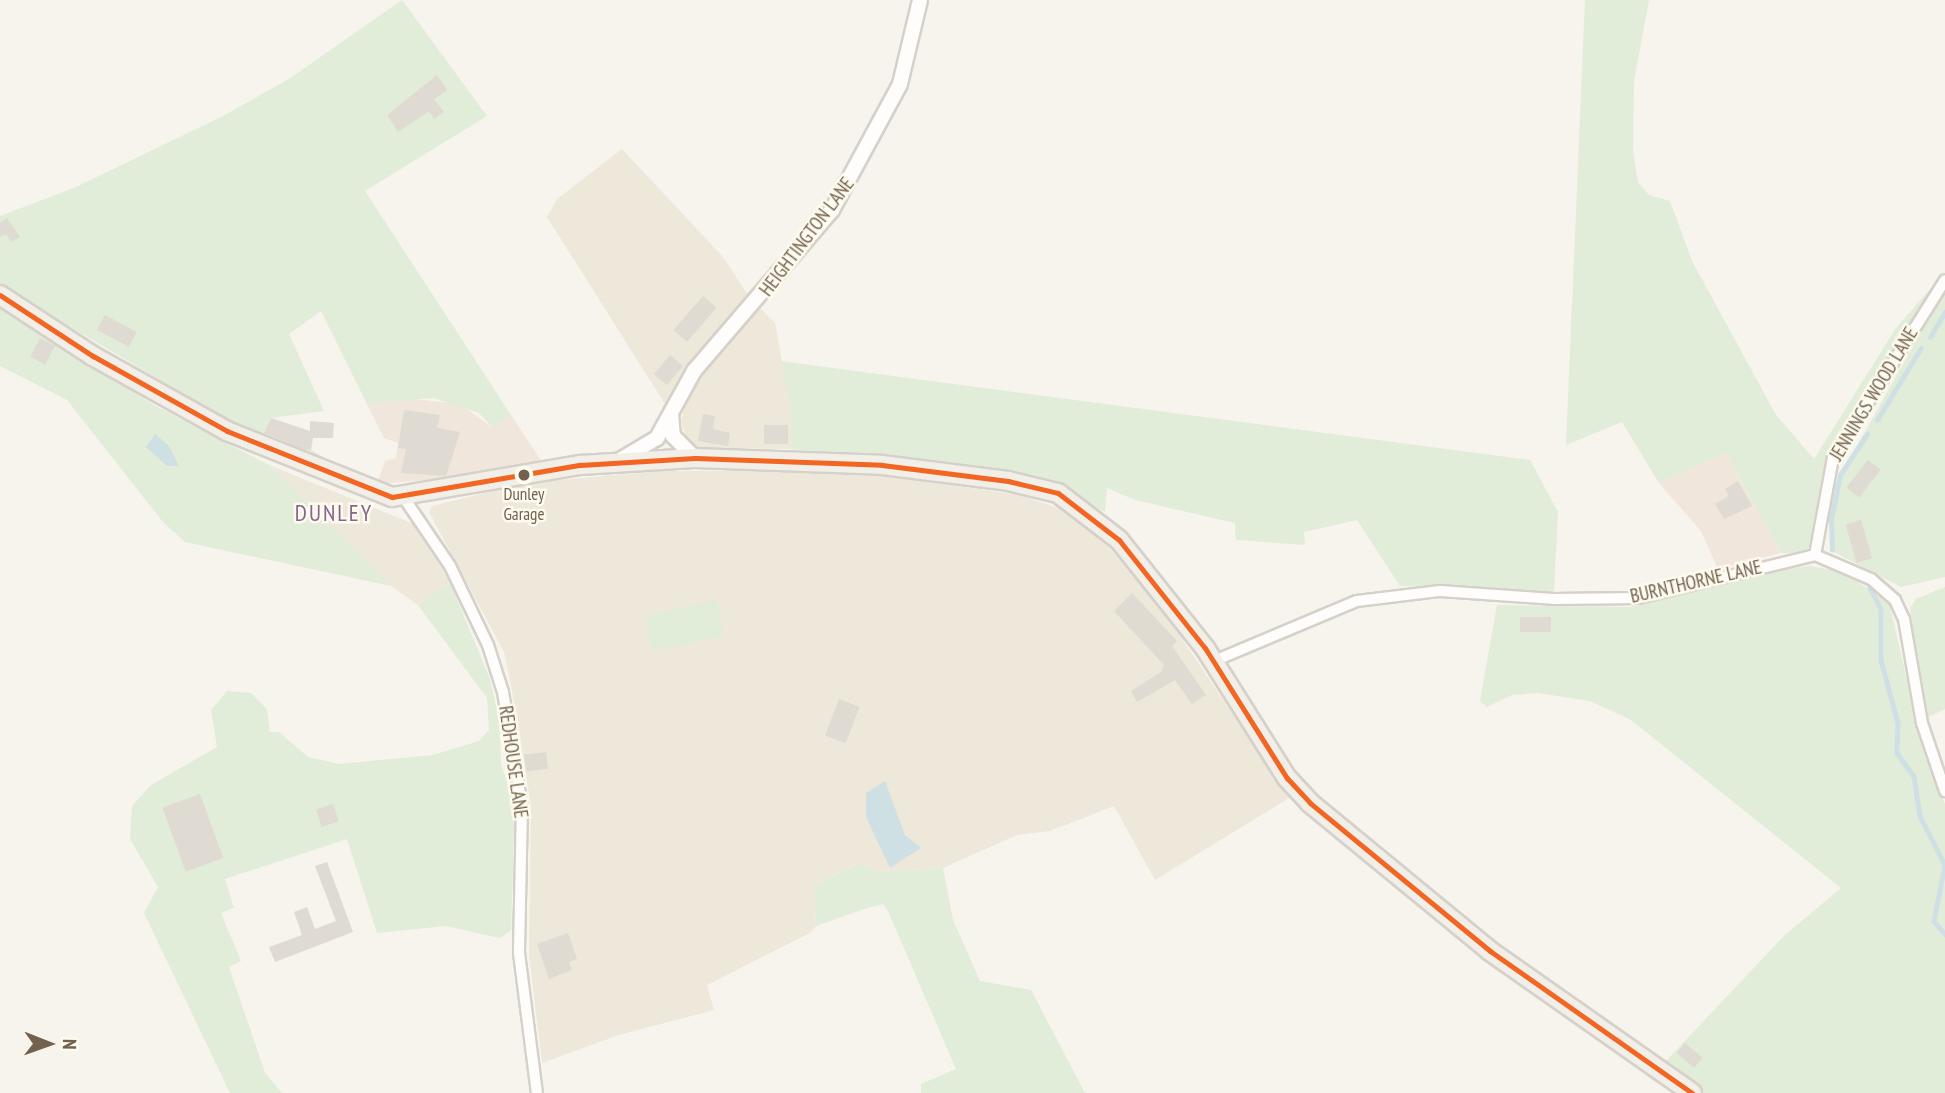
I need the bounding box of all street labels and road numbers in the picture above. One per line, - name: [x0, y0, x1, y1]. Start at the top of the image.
- street label: HEIGHTINGTON LANE: [755, 173, 859, 301]
- street label: JENNINGS WOOD LANE: [1825, 323, 1923, 465]
- street label: BURNTHORNE LANE: [1628, 556, 1764, 608]
- street label: REDHOUSE LANE: [494, 704, 532, 820]

